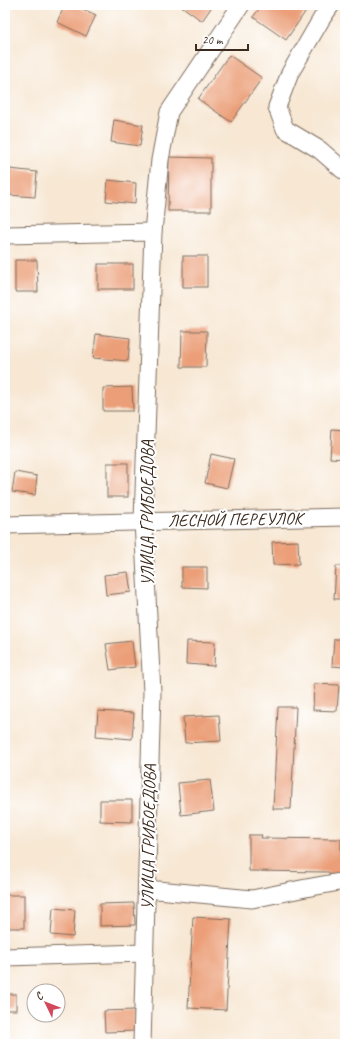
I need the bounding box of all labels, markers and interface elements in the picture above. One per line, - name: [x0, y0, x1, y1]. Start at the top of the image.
- scale bar: [196, 26, 248, 52]
- text: 20 m: [202, 32, 224, 48]
- street label: УЛИЦА ГРИБОЕДОВА: [137, 440, 158, 586]
- street label: ЛЕСНОЙ ПЕРЕУЛОК: [168, 508, 306, 531]
- street label: УЛИЦА ГРИБОЕДОВА: [137, 764, 160, 910]
- north arrow: [26, 983, 66, 1023]
- text: С: [32, 988, 47, 1003]

